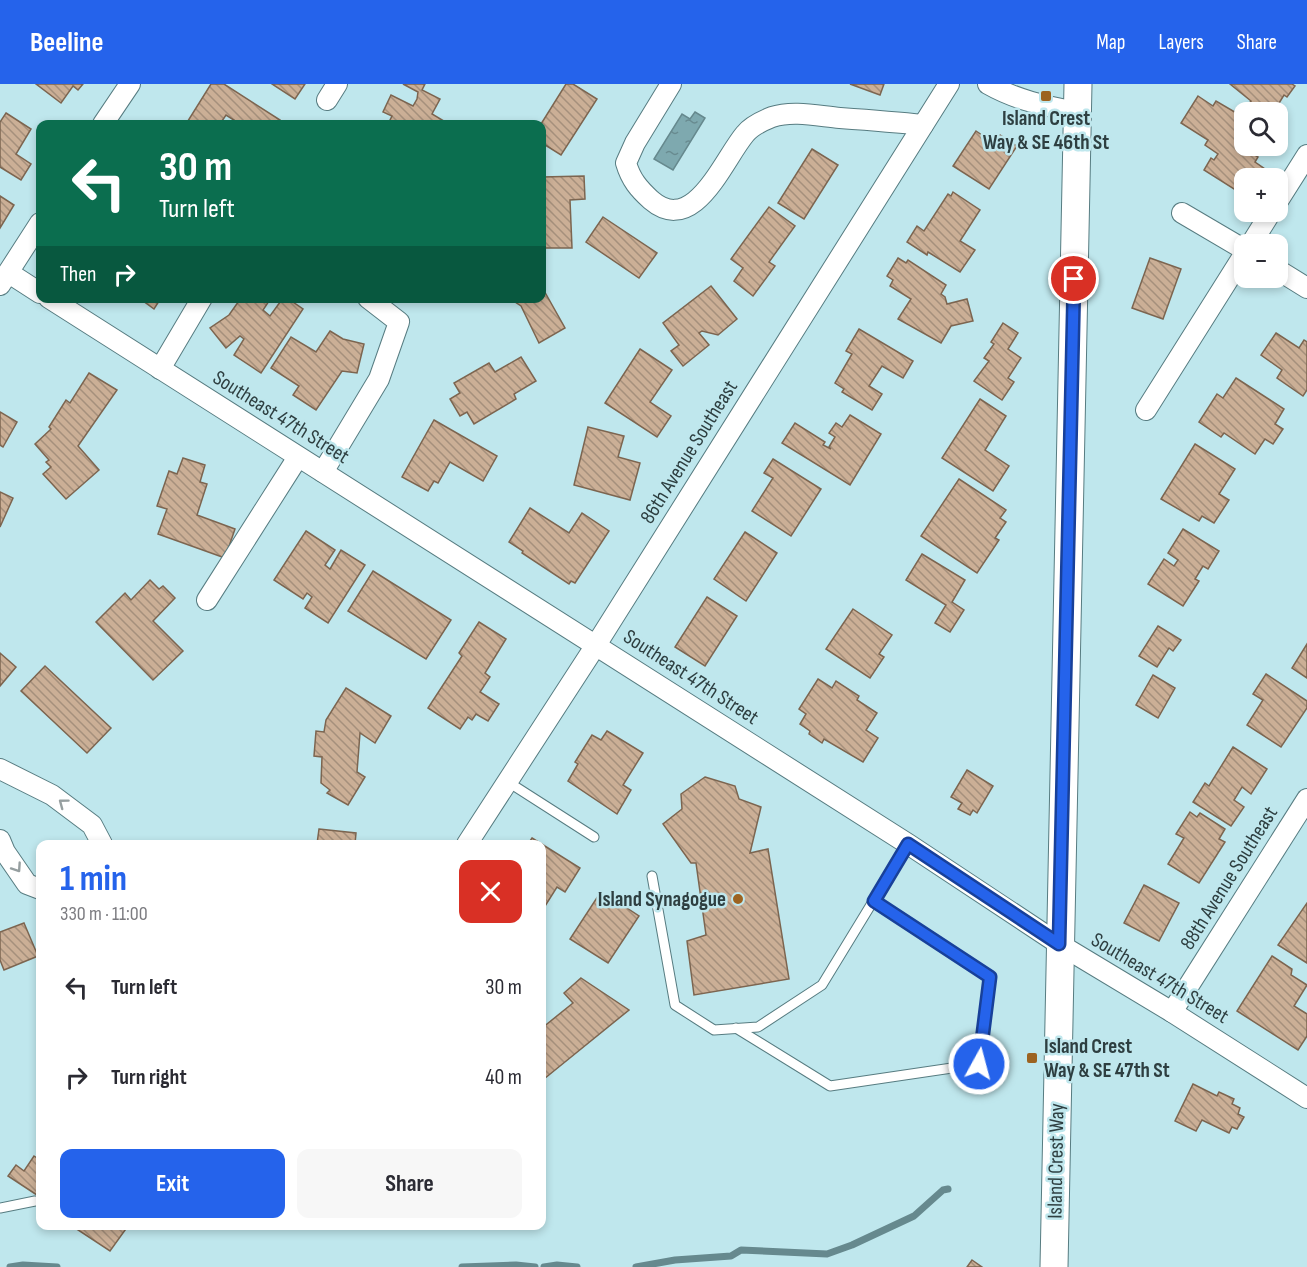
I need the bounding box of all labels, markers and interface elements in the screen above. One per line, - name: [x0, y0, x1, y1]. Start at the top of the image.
- text: Beeline: [30, 26, 103, 59]
- text: Map: [1096, 30, 1125, 55]
- text: Layers: [1158, 30, 1204, 55]
- text: Share: [1237, 30, 1277, 55]
- marker: Island Crest Way & SE 46th St: [1039, 89, 1053, 103]
- map controls: [1234, 102, 1288, 288]
- button: search: [1234, 102, 1288, 156]
- place label: Island Crest Way & SE 46th St: [983, 106, 1109, 155]
- text: 30 m: [159, 142, 232, 193]
- icon: left: [60, 144, 138, 222]
- button: +: [1234, 168, 1288, 222]
- text: Turn left: [159, 193, 235, 225]
- button: −: [1234, 234, 1288, 288]
- pin: [1048, 253, 1099, 304]
- icon: right: [108, 258, 141, 291]
- text: Then: [60, 261, 96, 288]
- icon: arrive: [1057, 262, 1090, 295]
- street label: Southeast 47th Street: [208, 365, 354, 469]
- street label: 86th Avenue Southeast: [635, 376, 743, 528]
- street label: Southeast 47th Street: [619, 624, 763, 730]
- one-way arrow: [58, 799, 69, 810]
- street label: 88th Avenue Southeast: [1175, 802, 1283, 954]
- text: 1 min: [60, 858, 127, 901]
- button: close: [459, 860, 522, 923]
- one-way arrow: [10, 861, 21, 872]
- place label: Island Synagogue: [598, 887, 726, 912]
- marker: Island Synagogue: [731, 892, 745, 906]
- text: 330 m · 11:00: [60, 902, 148, 926]
- street label: Southeast 47th Street: [1087, 927, 1233, 1029]
- icon: left: [60, 971, 93, 1004]
- text: Turn left: [111, 974, 177, 1001]
- text: 30 m: [485, 974, 522, 1001]
- position arrow: [947, 1032, 1011, 1096]
- place label: Island Crest Way & SE 47th St: [1044, 1034, 1170, 1083]
- marker: Island Crest Way & SE 47th St: [1025, 1051, 1039, 1065]
- icon: right: [60, 1061, 93, 1094]
- text: Turn right: [111, 1064, 187, 1091]
- text: 40 m: [485, 1064, 522, 1091]
- street label: Island Crest Way: [1042, 1103, 1070, 1219]
- button: Exit: [60, 1149, 285, 1218]
- button: Share: [297, 1149, 522, 1218]

